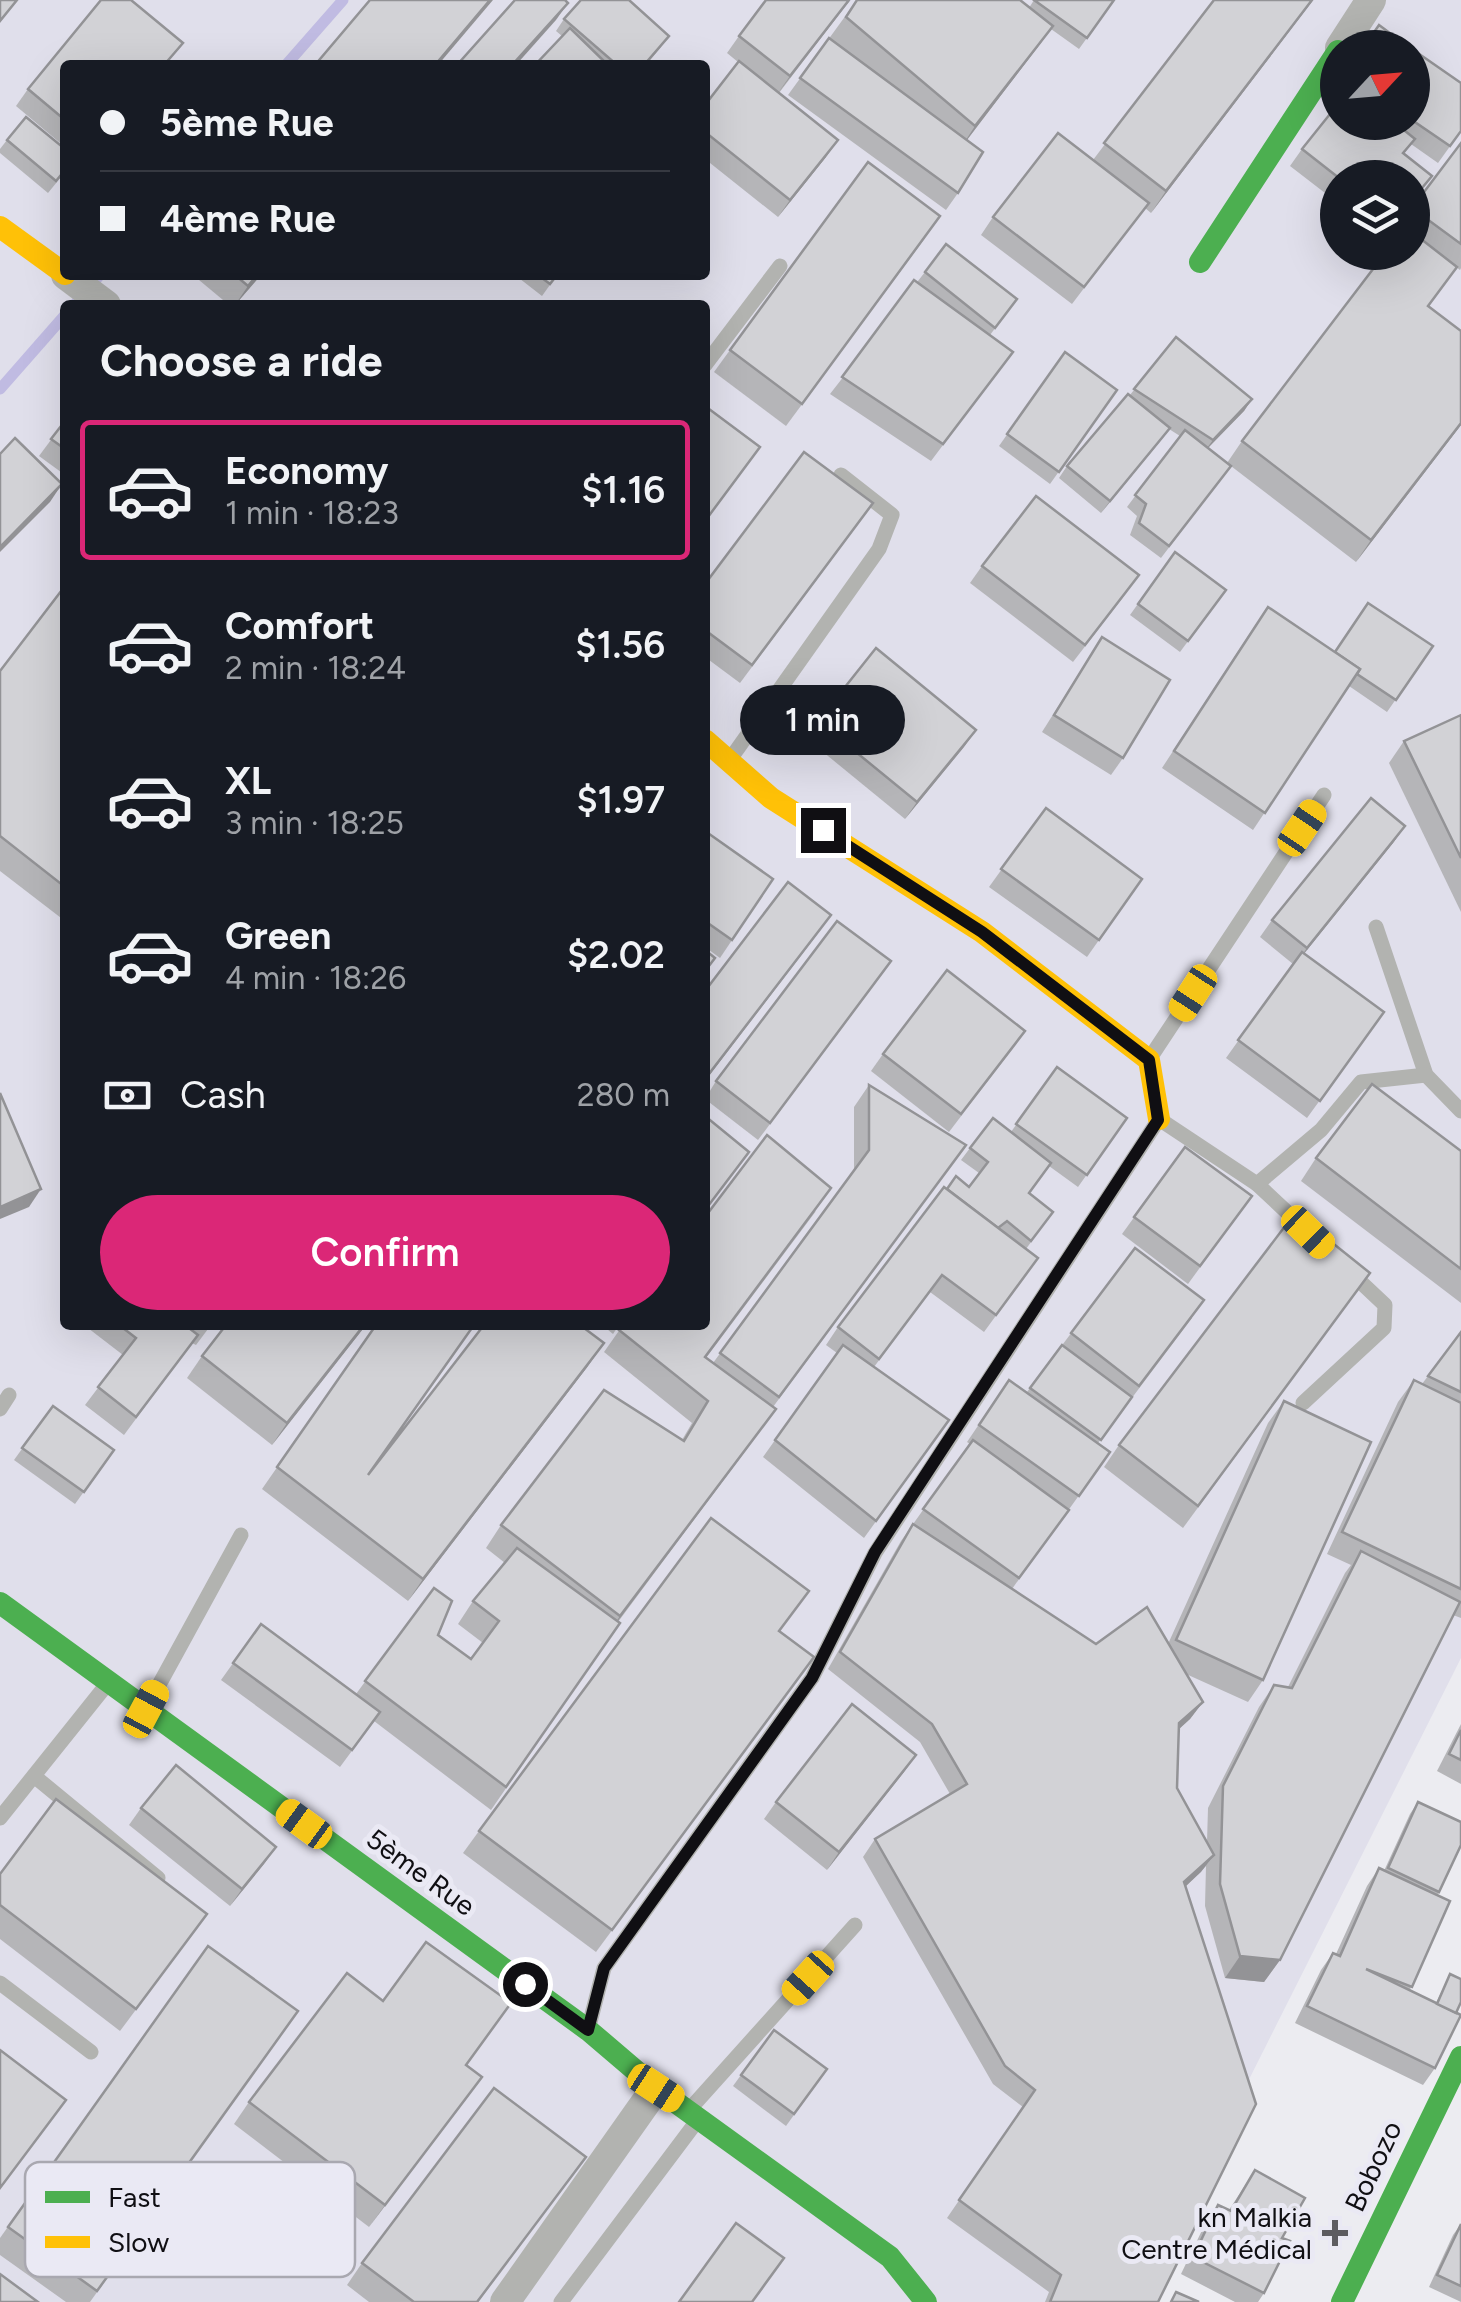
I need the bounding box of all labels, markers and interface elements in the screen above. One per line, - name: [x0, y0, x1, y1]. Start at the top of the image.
- north arrow: [1320, 30, 1430, 140]
- map controls: [1320, 30, 1430, 270]
- text: 5ème Rue: [160, 100, 334, 146]
- button: layers: [1320, 160, 1430, 270]
- text: 4ème Rue: [160, 196, 336, 242]
- text: Choose a ride: [100, 333, 382, 387]
- icon: car: [105, 445, 195, 535]
- text: Economy: [225, 448, 388, 494]
- text: $1.16: [581, 467, 665, 513]
- text: 1 min · 18:23: [225, 494, 399, 532]
- icon: car: [105, 600, 195, 690]
- text: Comfort: [225, 603, 374, 649]
- text: $1.56: [575, 622, 665, 668]
- text: 2 min · 18:24: [225, 649, 406, 687]
- callout: 1 min: [740, 685, 906, 755]
- text: 1 min: [785, 701, 860, 739]
- icon: car: [105, 755, 195, 845]
- text: XL: [225, 758, 271, 804]
- text: $1.97: [576, 777, 665, 823]
- car: [1273, 795, 1331, 861]
- text: 3 min · 18:25: [225, 804, 404, 842]
- route end: [801, 808, 846, 853]
- icon: car: [105, 910, 195, 1000]
- text: Green: [225, 913, 331, 959]
- text: $2.02: [567, 932, 665, 978]
- text: 4 min · 18:26: [225, 959, 406, 997]
- car: [1164, 960, 1222, 1026]
- icon: cash: [100, 1068, 155, 1123]
- text: Cash: [180, 1072, 266, 1118]
- text: 280 m: [577, 1076, 670, 1114]
- button: Confirm: [100, 1195, 670, 1310]
- car: [1276, 1200, 1340, 1264]
- car: [119, 1675, 173, 1743]
- car: [271, 1794, 337, 1854]
- street label: 5ème Rue: [360, 1821, 482, 1923]
- car: [777, 1946, 839, 2010]
- route start: [503, 1962, 548, 2007]
- car: [623, 2059, 689, 2117]
- street label: Bobozo: [1337, 2115, 1409, 2217]
- legend: [25, 2162, 355, 2277]
- text: Fast: [108, 2180, 161, 2214]
- place label: kn Malkia Centre Médical: [1121, 2200, 1312, 2266]
- marker: kn Malkia Centre Médical: [1322, 2220, 1348, 2246]
- text: Slow: [108, 2225, 169, 2259]

